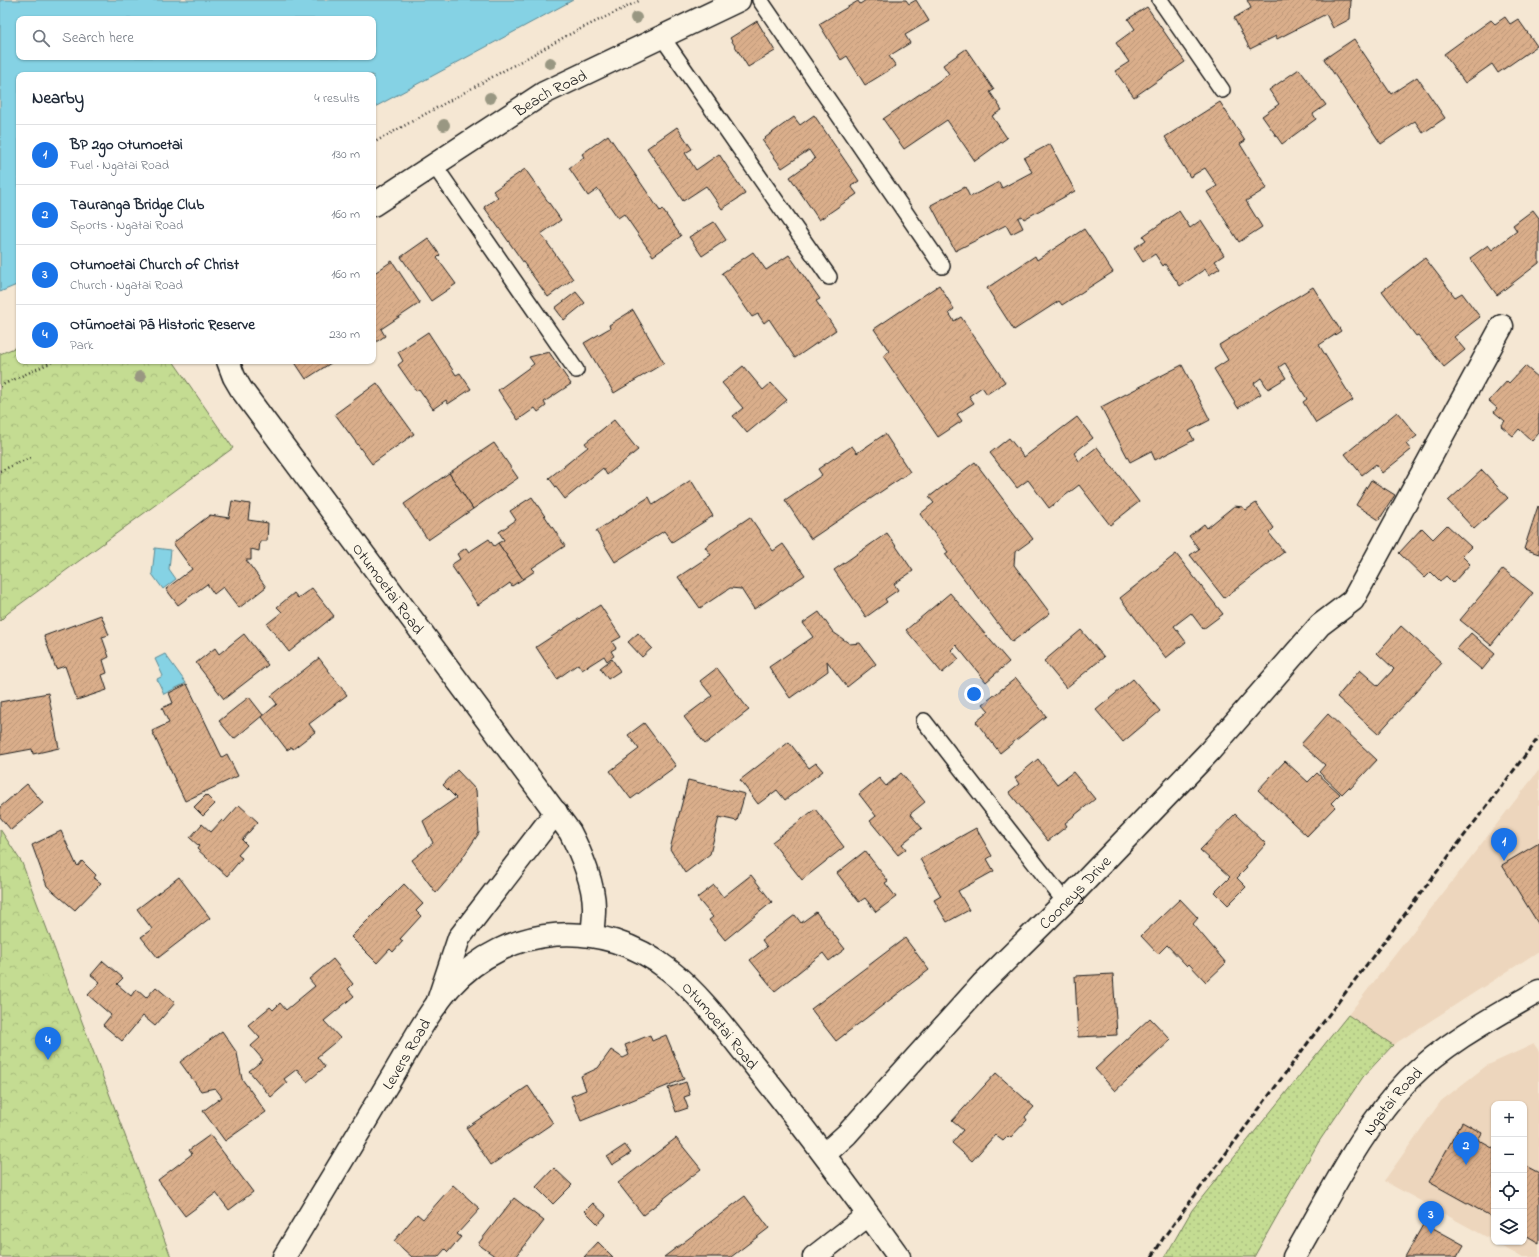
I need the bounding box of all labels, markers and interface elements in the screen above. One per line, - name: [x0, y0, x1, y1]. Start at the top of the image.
- search box: [16, 16, 376, 60]
- icon: search: [30, 27, 52, 49]
- text: Search here: [62, 27, 134, 49]
- street label: Beach Road: [509, 64, 591, 124]
- text: Nearby: [32, 86, 84, 111]
- text: 4 results: [314, 89, 360, 108]
- text: BP 2go Otumoetai: [70, 134, 183, 156]
- text: 1: [43, 145, 47, 164]
- text: 130 m: [332, 145, 360, 164]
- text: Fuel · Ngatai Road: [70, 156, 169, 175]
- text: Tauranga Bridge Club: [70, 194, 204, 216]
- text: 2: [42, 205, 48, 224]
- text: 160 m: [331, 205, 360, 224]
- text: Sports · Ngatai Road: [70, 216, 183, 235]
- text: Otumoetai Church of Christ: [70, 254, 239, 276]
- text: 3: [42, 265, 48, 284]
- text: 160 m: [331, 265, 360, 284]
- text: Church · Ngatai Road: [70, 276, 183, 295]
- text: Otūmoetai Pā Historic Reserve: [70, 314, 255, 336]
- text: 4: [42, 325, 48, 344]
- text: 230 m: [329, 325, 360, 344]
- text: Park: [70, 336, 94, 355]
- street label: Otumoetai Road: [345, 539, 429, 640]
- your location: [964, 684, 984, 704]
- pin: 1: [1491, 828, 1517, 861]
- street label: Cooneys Drive: [1034, 850, 1118, 936]
- street label: Otumoetai Road: [675, 977, 763, 1075]
- street label: Levers Road: [377, 1014, 438, 1095]
- pin: 4: [35, 1027, 61, 1060]
- street label: Ngatai Road: [1358, 1062, 1428, 1141]
- map controls: [1491, 1101, 1527, 1245]
- button: +: [1491, 1101, 1527, 1137]
- pin: 2: [1453, 1132, 1479, 1165]
- button: −: [1491, 1137, 1527, 1173]
- button: locate: [1491, 1173, 1527, 1209]
- pin: 3: [1418, 1201, 1444, 1234]
- button: layers: [1491, 1209, 1527, 1245]

